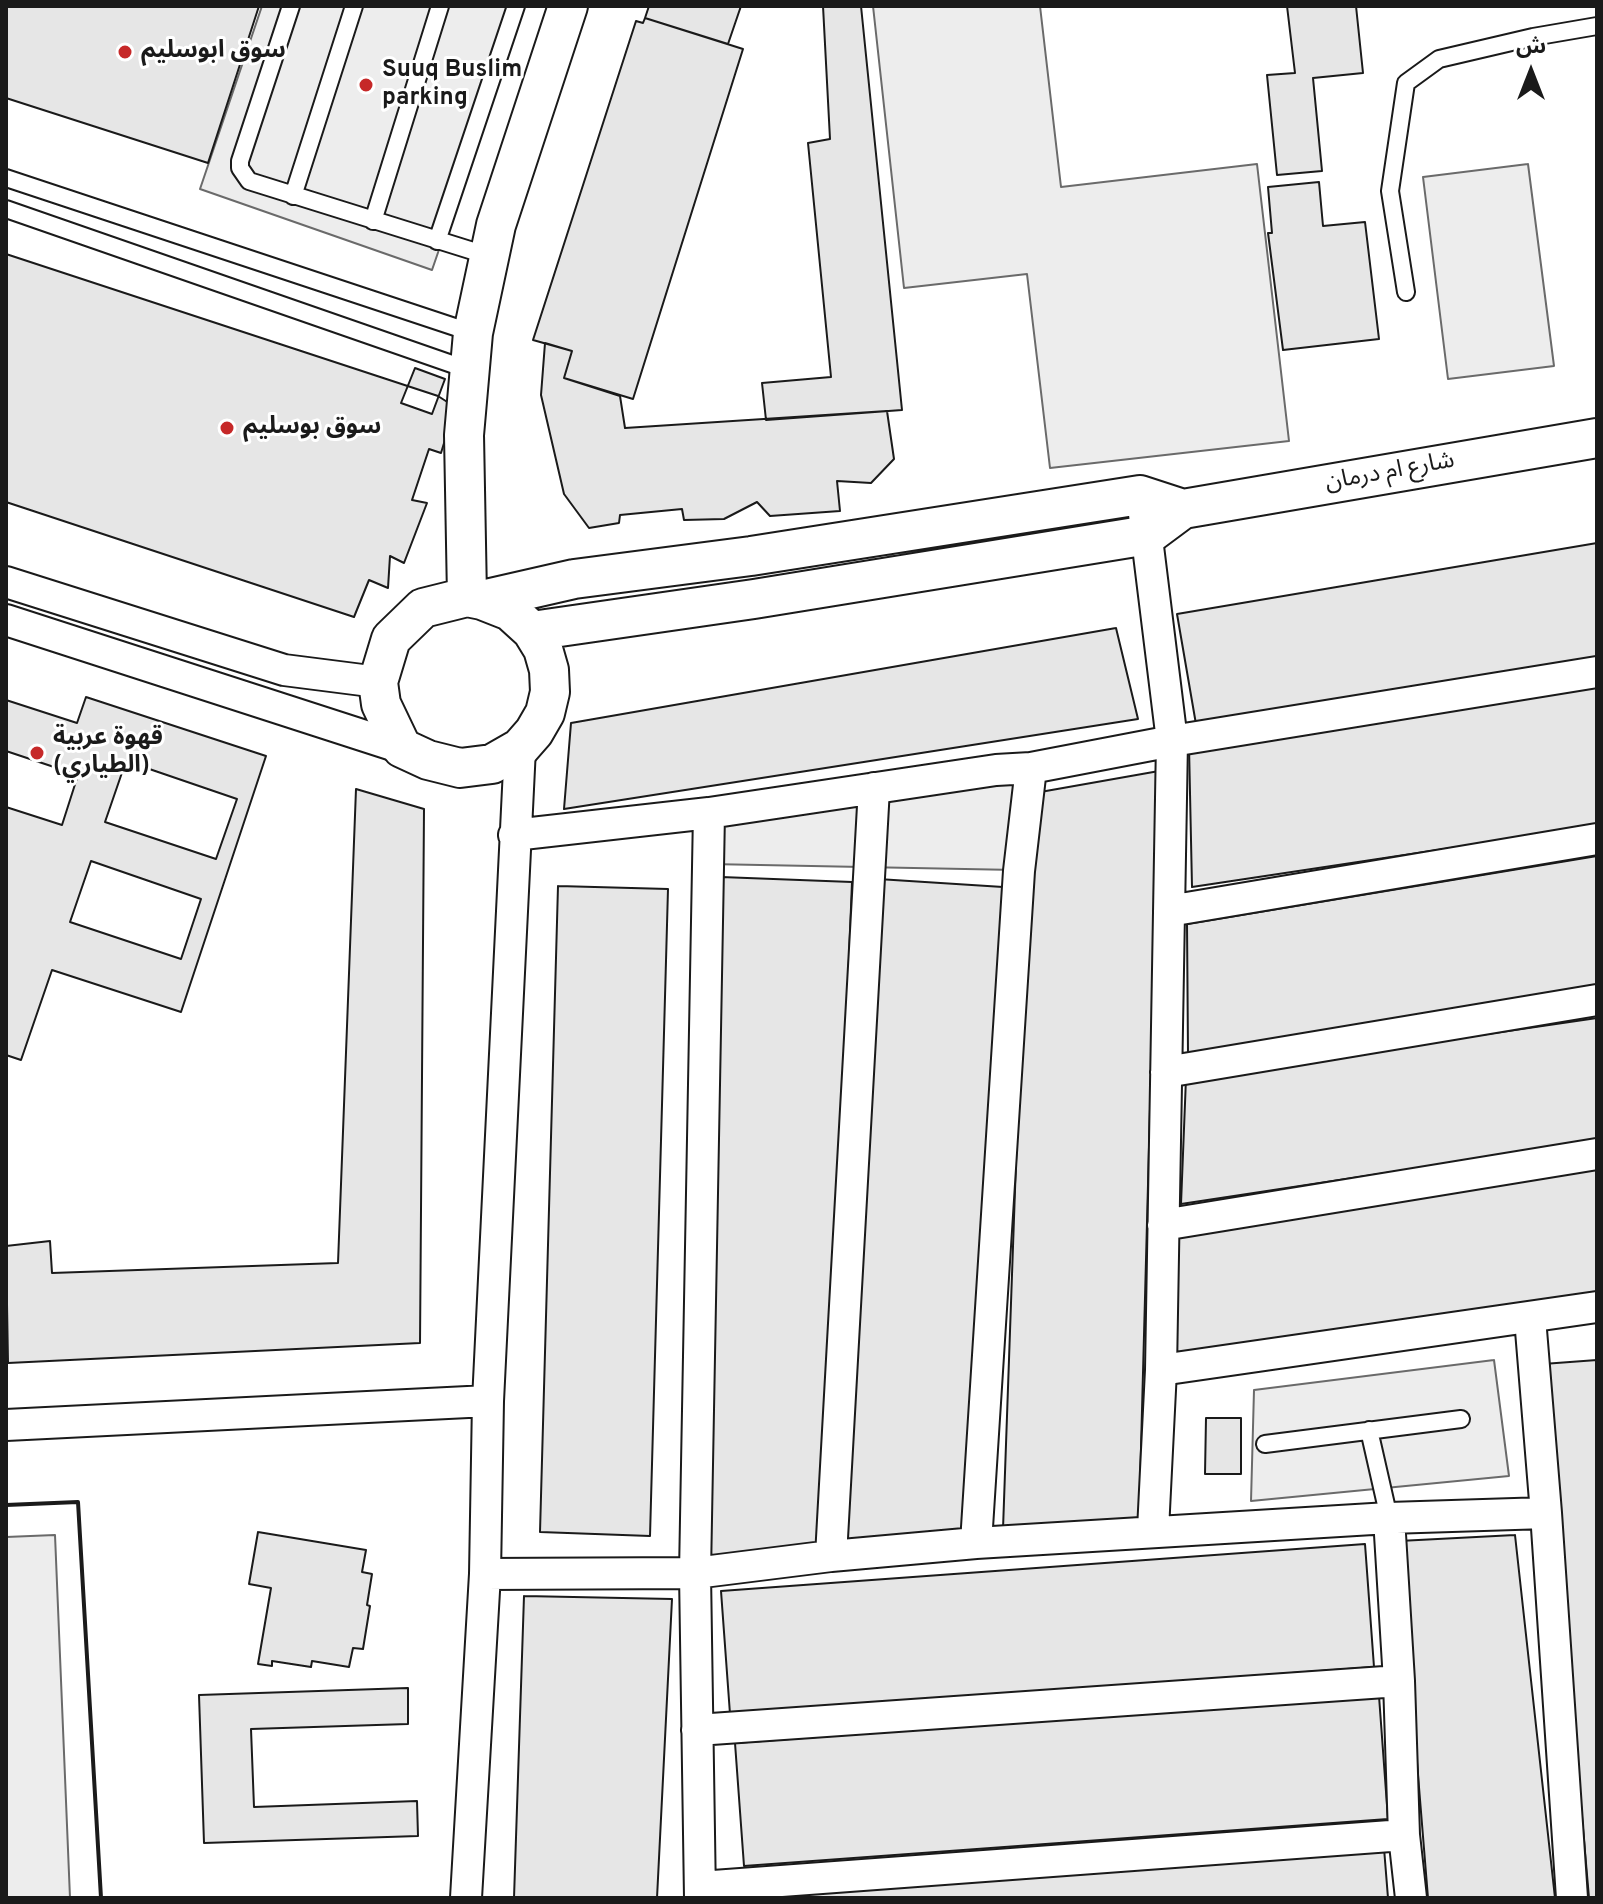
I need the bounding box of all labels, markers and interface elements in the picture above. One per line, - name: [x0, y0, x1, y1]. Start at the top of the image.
- north arrow: [1491, 32, 1571, 112]
- text: ش: [1516, 34, 1546, 61]
- place label: سوق ابوسليم: [141, 38, 286, 66]
- marker: سوق ابوسليم: [116, 43, 134, 61]
- place label: Suuq Buslim parking: [382, 57, 522, 113]
- marker: Suuq Buslim parking: [357, 76, 375, 94]
- place label: سوق بوسليم: [243, 414, 381, 442]
- marker: سوق بوسليم: [218, 419, 236, 437]
- street label: شارع ام درمان: [1323, 447, 1457, 499]
- place label: قهوة عربية (الطياري): [53, 725, 163, 781]
- marker: قهوة عربية (الطياري): [28, 744, 46, 762]

